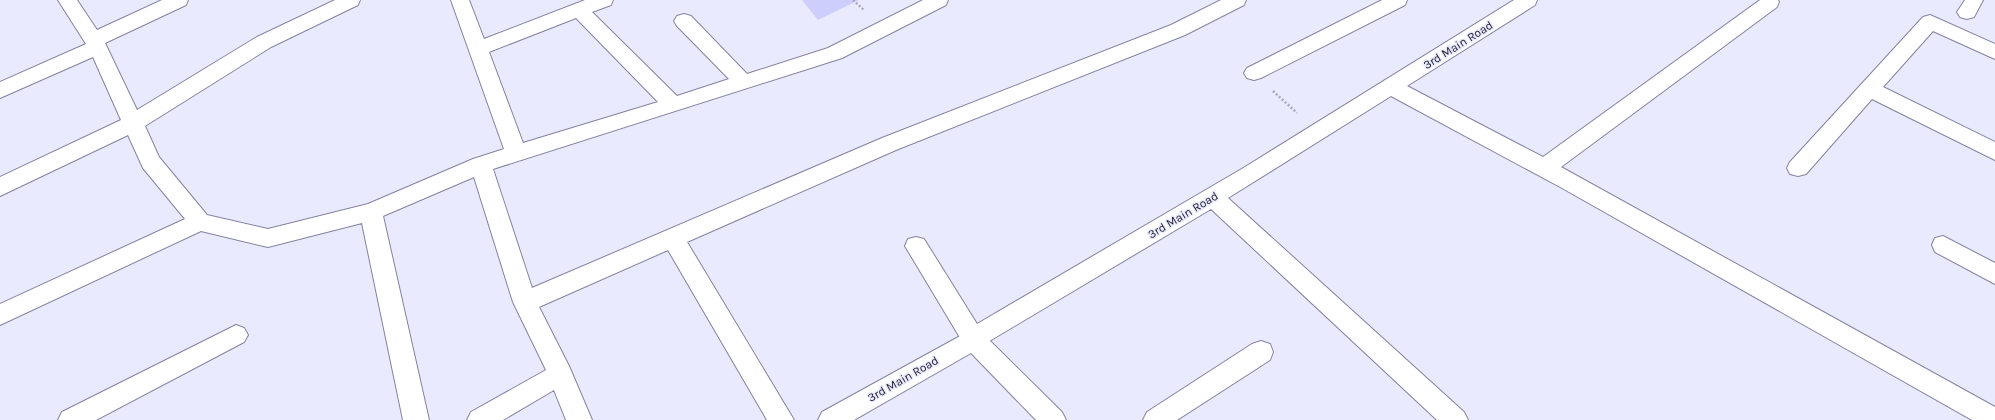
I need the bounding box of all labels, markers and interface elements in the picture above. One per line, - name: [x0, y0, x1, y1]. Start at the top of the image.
- street label: 3rd Main Road: [1421, 18, 1495, 72]
- street label: 3rd Main Road: [1145, 189, 1221, 241]
- street label: 3rd Main Road: [865, 353, 941, 405]

